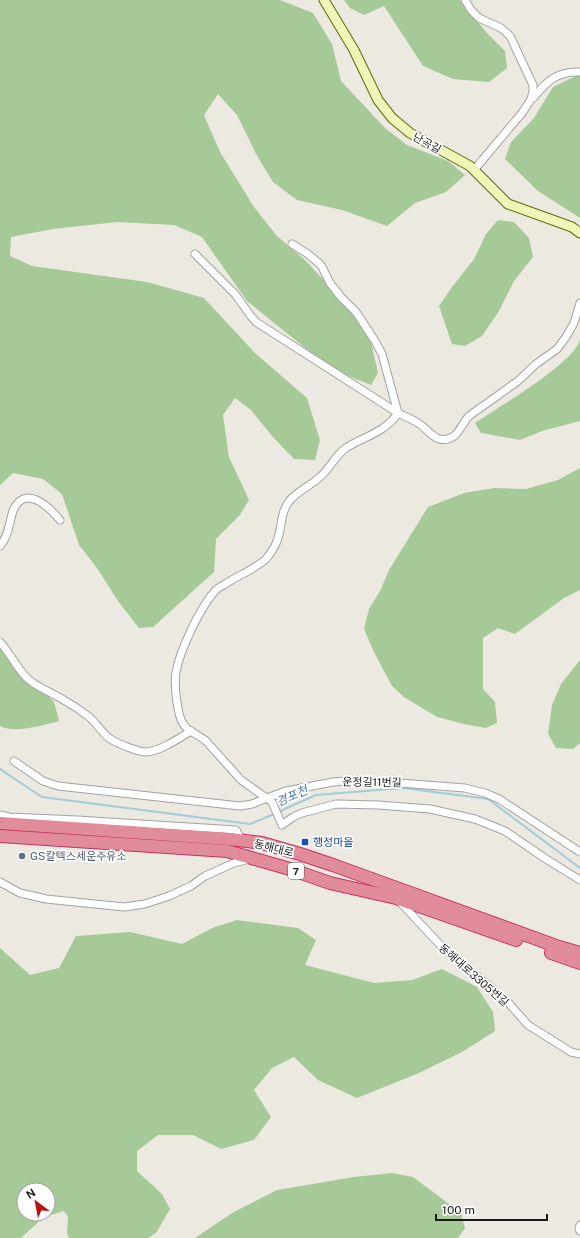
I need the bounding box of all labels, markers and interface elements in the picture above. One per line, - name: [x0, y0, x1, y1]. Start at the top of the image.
- street label: 난곡길: [411, 130, 443, 156]
- street label: 운정길11번길: [342, 775, 402, 789]
- water label: 경포천: [274, 782, 312, 809]
- place label: 행정마을: [313, 836, 353, 848]
- street label: 동해대로: [253, 837, 295, 859]
- marker: 행정마을: [300, 837, 310, 847]
- place label: GS칼텍스세운주유소: [30, 850, 126, 862]
- marker: GS칼텍스세운주유소: [17, 851, 27, 861]
- road number: 7: [288, 863, 304, 879]
- street label: 동해대로3305번길: [437, 942, 511, 1008]
- north arrow: [16, 1182, 56, 1222]
- text: N: [24, 1186, 38, 1201]
- scale bar: [436, 1196, 547, 1222]
- text: 100 m: [442, 1203, 475, 1217]

